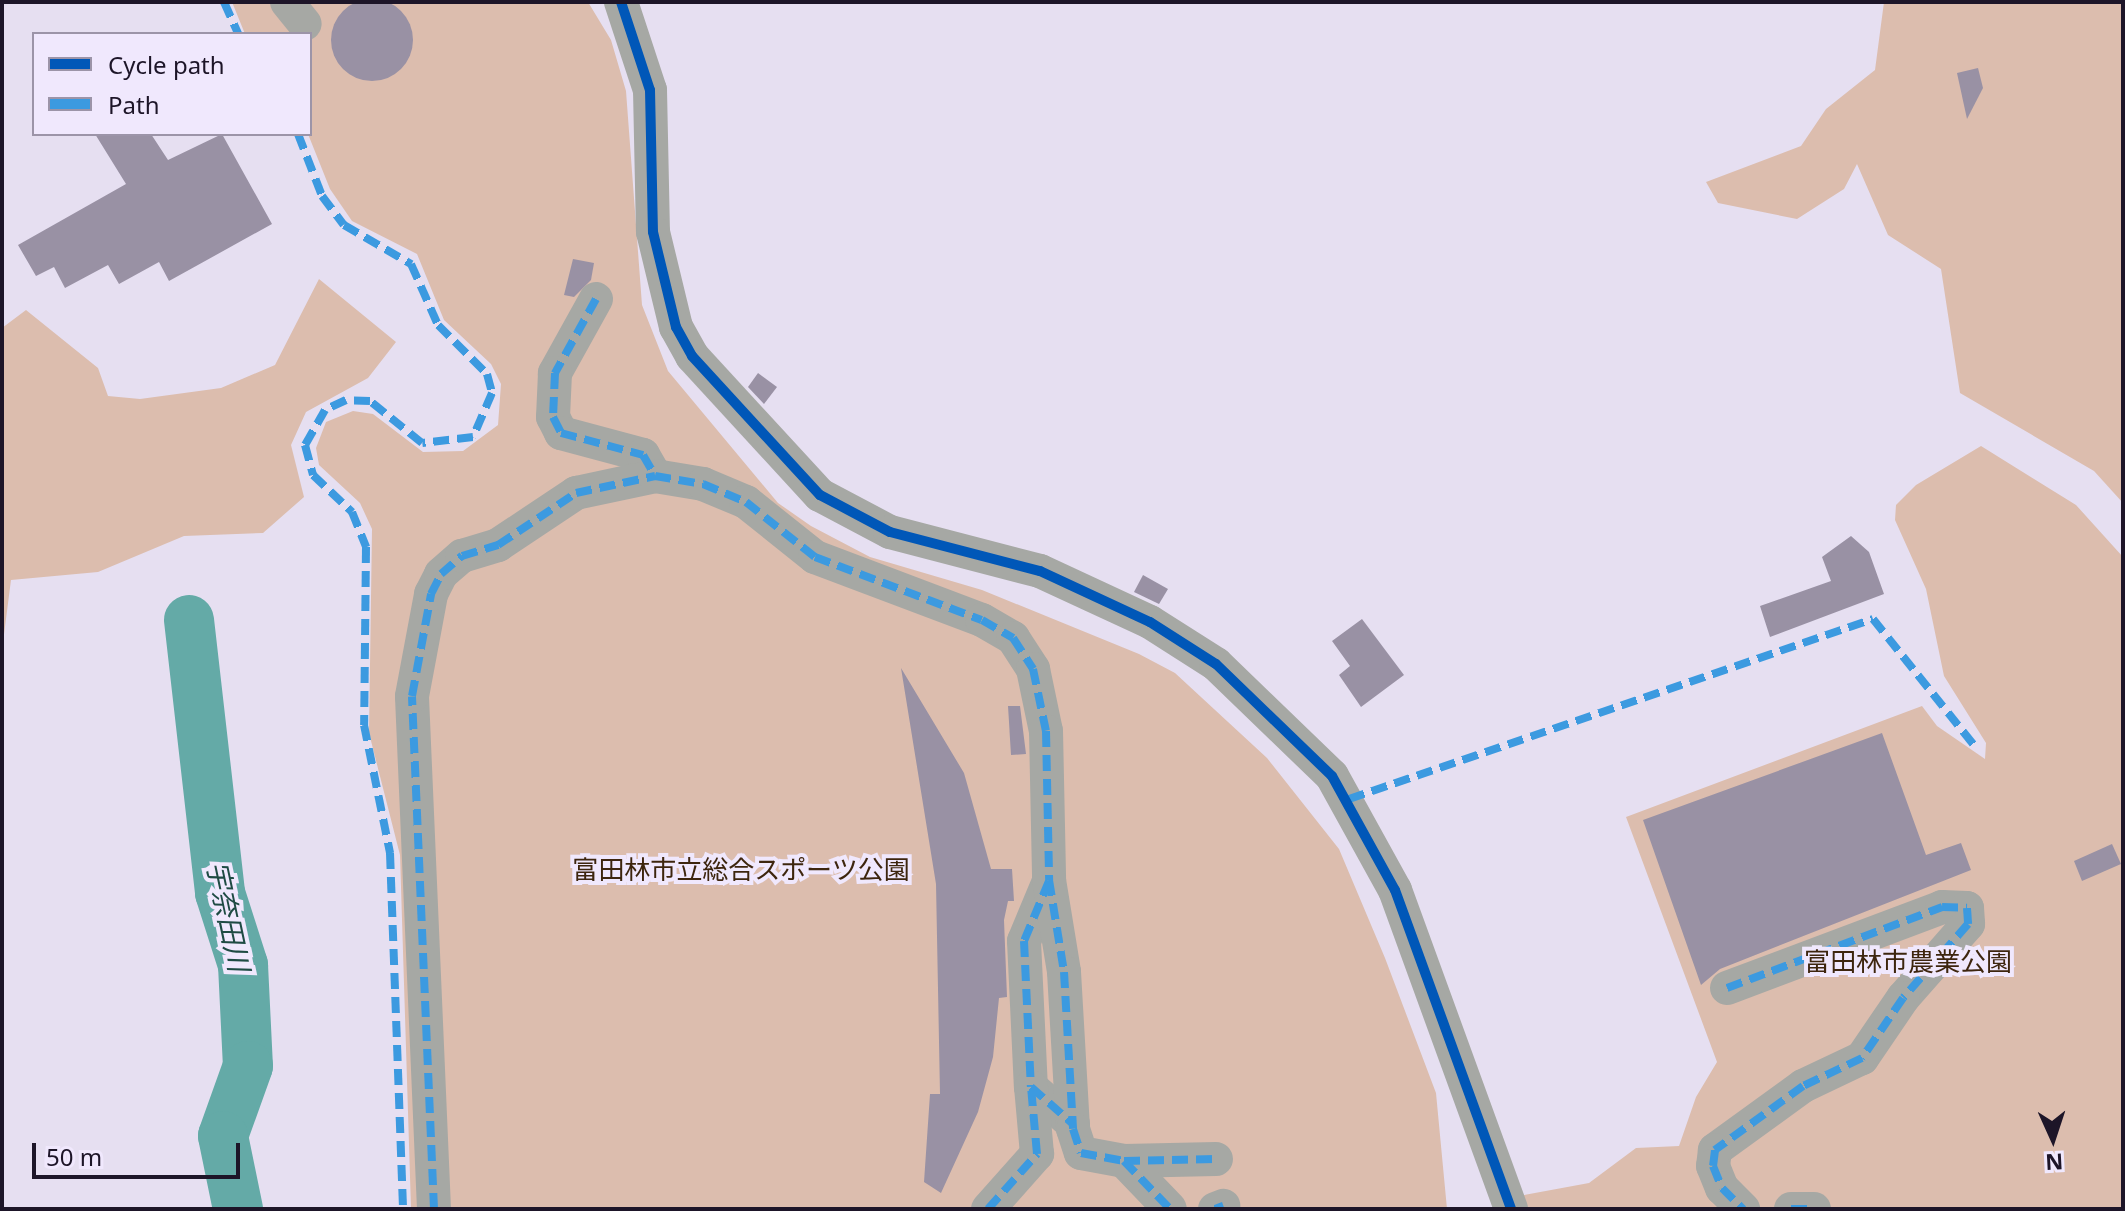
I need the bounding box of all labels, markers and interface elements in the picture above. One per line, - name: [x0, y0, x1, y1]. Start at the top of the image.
- legend: [32, 32, 312, 136]
- text: Cycle path: [108, 48, 225, 81]
- text: Path: [108, 88, 159, 121]
- park label: 富田林市立総合スポーツ公園: [572, 854, 910, 886]
- water label: 宇奈田川: [201, 858, 257, 974]
- park label: 富田林市農業公園: [1804, 946, 2012, 978]
- north arrow: [2013, 1099, 2093, 1179]
- scale bar: [36, 1127, 244, 1177]
- text: 50 m: [46, 1140, 102, 1173]
- text: N: [2045, 1148, 2064, 1178]

